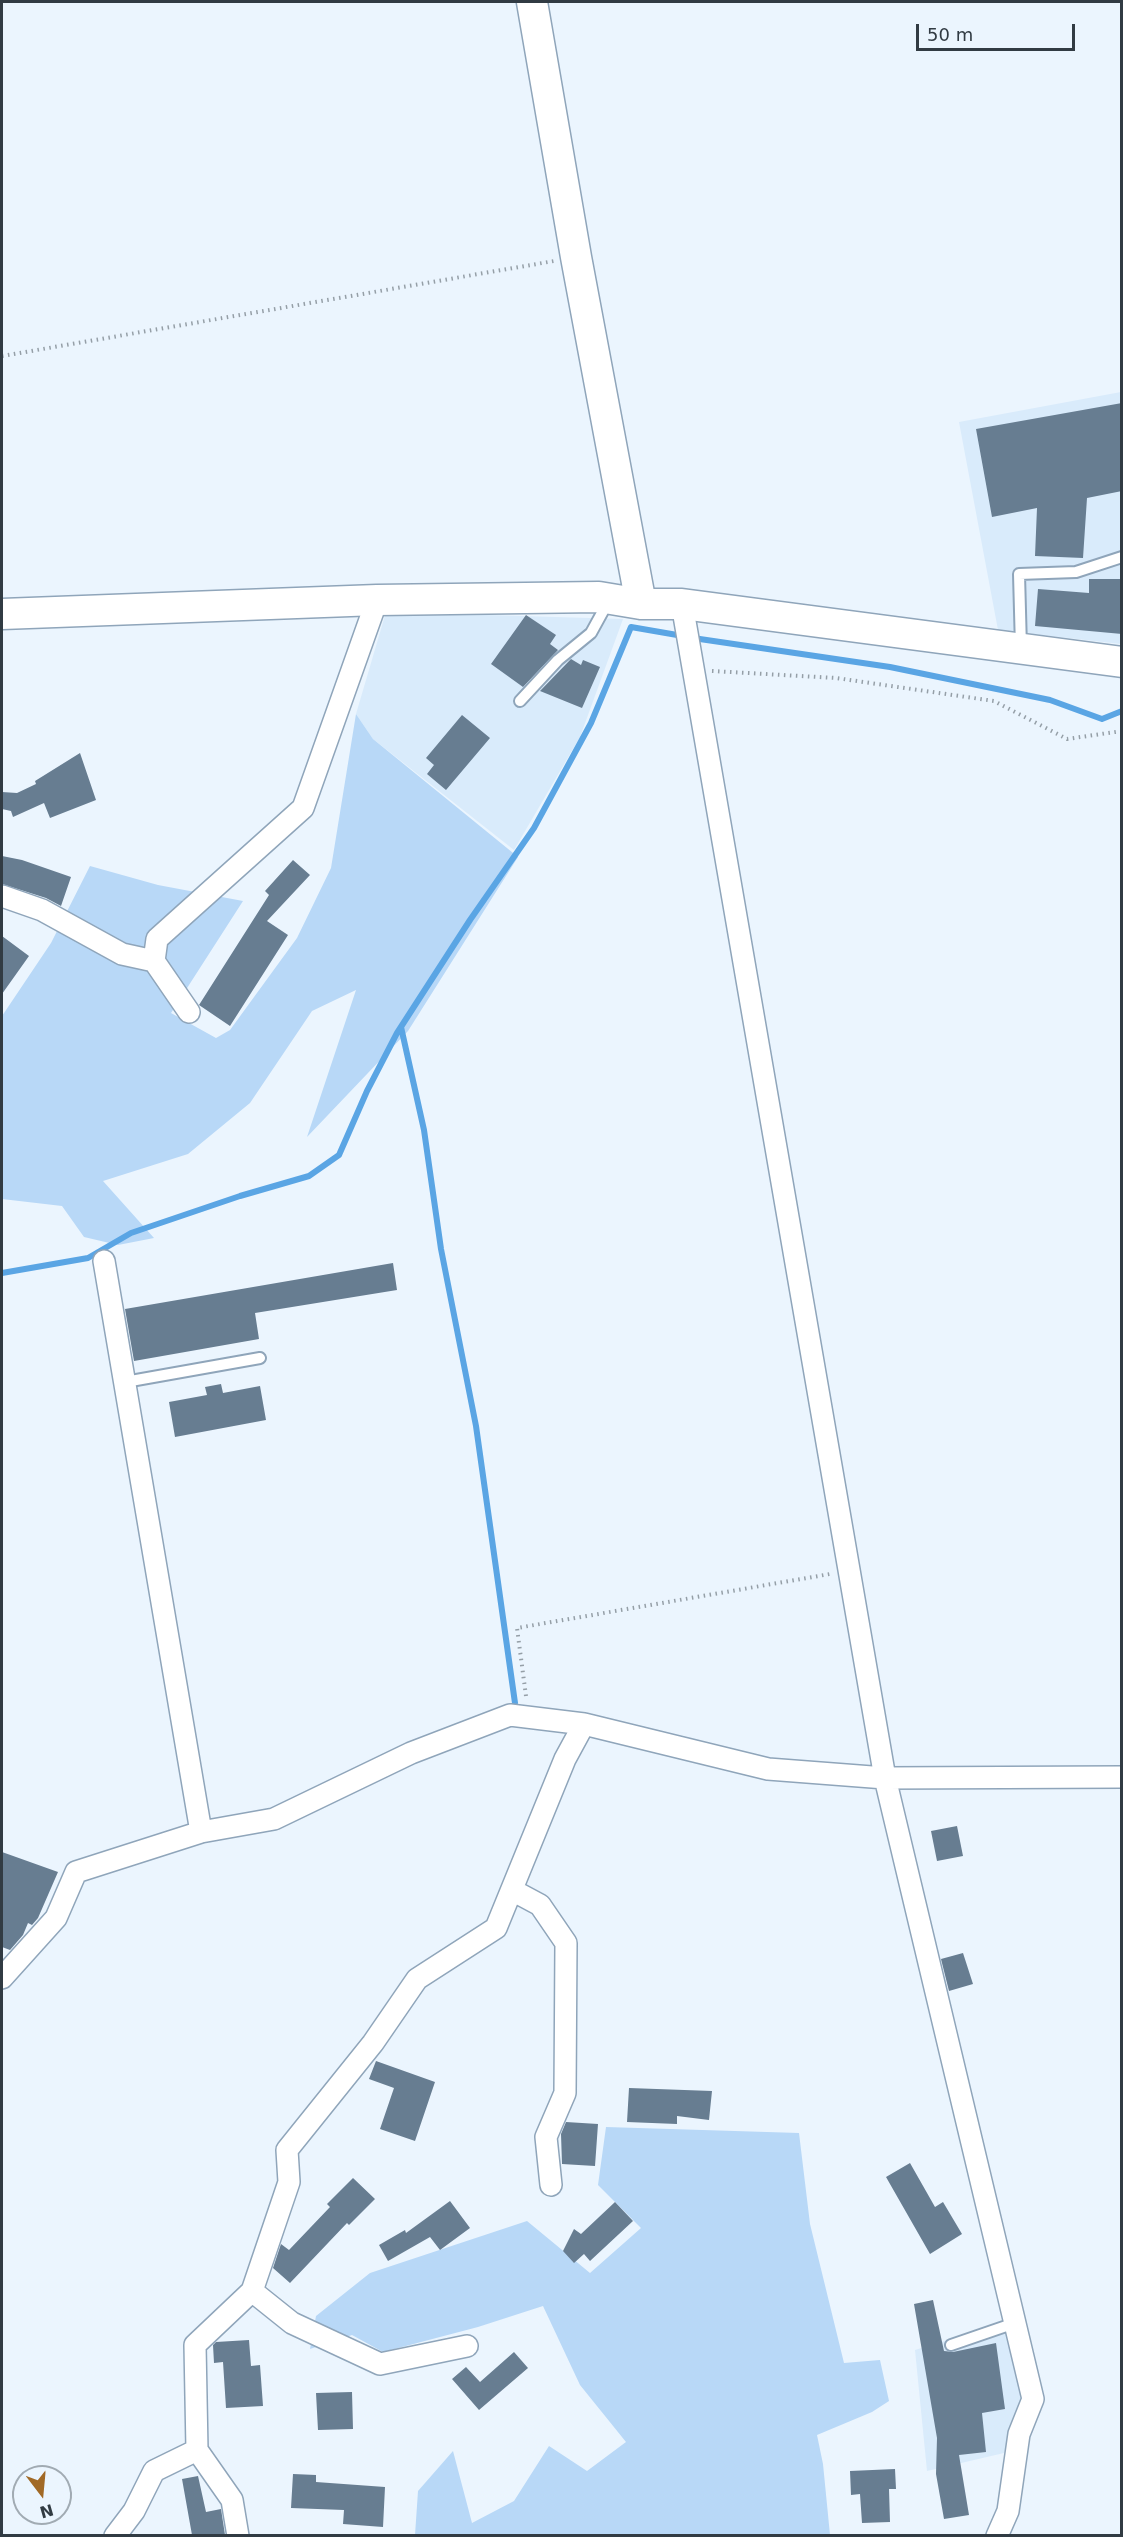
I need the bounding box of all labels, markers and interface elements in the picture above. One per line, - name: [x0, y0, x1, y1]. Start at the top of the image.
- scale bar: [919, 12, 1078, 50]
- text: 50 m: [927, 24, 973, 45]
- north arrow: [12, 2465, 72, 2525]
- text: N: [38, 2500, 56, 2522]

